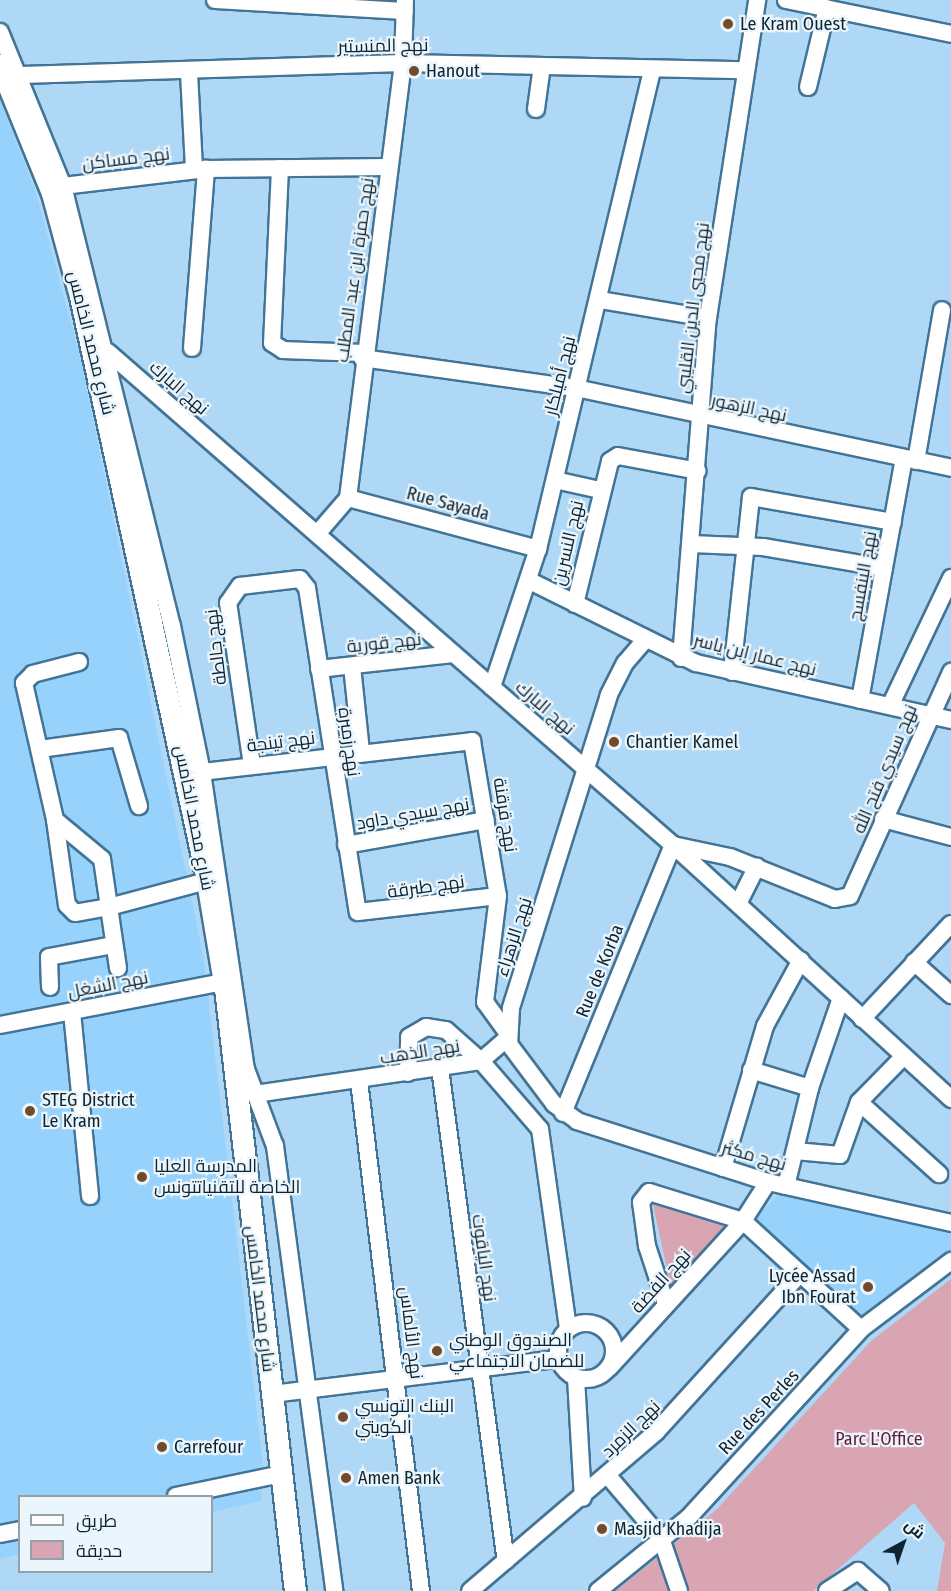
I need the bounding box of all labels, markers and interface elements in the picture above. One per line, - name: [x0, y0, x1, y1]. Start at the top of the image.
- place label: Le Kram Ouest: [740, 13, 846, 35]
- marker: Le Kram Ouest: [721, 17, 735, 31]
- street label: نهج المنستير: [337, 34, 429, 58]
- place label: Hanout: [426, 60, 480, 82]
- marker: Hanout: [407, 64, 421, 78]
- street label: نهج مساكن: [81, 143, 171, 175]
- street label: نهج حمزة ابن عبد المطلب: [331, 176, 379, 364]
- street label: نهج محيي الدين القليبي: [672, 221, 714, 395]
- street label: شارع محمد الخامس: [63, 269, 119, 417]
- street label: نهج أميلكار: [540, 334, 580, 418]
- street label: نهج البارك: [145, 356, 213, 420]
- street label: نهج الزهور: [709, 389, 789, 427]
- street label: Rue Sayada: [404, 483, 492, 525]
- street label: نهج النسرين: [548, 498, 588, 588]
- street label: نهج البنفسج: [844, 529, 882, 623]
- street label: نهج جالطة: [201, 608, 231, 686]
- street label: نهج قورية: [346, 628, 422, 658]
- street label: نهج عمار إبن ياسر: [691, 629, 819, 681]
- street label: نهج البارك: [511, 676, 579, 740]
- street label: نهج سيدي فتح الله: [848, 701, 922, 837]
- street label: نهج زمبرة: [333, 706, 365, 778]
- street label: نهج تينجة: [246, 727, 316, 757]
- place label: Chantier Kamel: [626, 731, 738, 753]
- marker: Chantier Kamel: [607, 735, 621, 749]
- street label: شارع محمد الخامس: [169, 744, 219, 892]
- street label: نهج قرقنة: [488, 776, 522, 854]
- street label: نهج سيدي داود: [355, 793, 471, 835]
- street label: نهج طبرقة: [386, 871, 466, 903]
- street label: نهج الزهراء: [491, 895, 537, 979]
- street label: Rue de Korba: [572, 921, 628, 1021]
- street label: نهج الشغل: [66, 967, 150, 1003]
- street label: نهج الذهب: [378, 1035, 462, 1069]
- place label: STEG District Le Kram: [42, 1090, 135, 1132]
- marker: STEG District Le Kram: [23, 1104, 37, 1118]
- street label: نهج مكثر: [719, 1136, 789, 1176]
- place label: المدرسة العليا الخاصة للتقنياتتونس: [154, 1156, 300, 1198]
- marker: المدرسة العليا الخاصة للتقنياتتونس: [135, 1170, 149, 1184]
- street label: نهج الياقوت: [467, 1213, 501, 1303]
- street label: شارع محمد الخامس: [240, 1224, 280, 1374]
- street label: نهج الفضة: [626, 1244, 696, 1318]
- place label: Lycée Assad Ibn Fourat: [769, 1266, 856, 1308]
- marker: Lycée Assad Ibn Fourat: [861, 1280, 875, 1294]
- street label: نهج الألماس: [395, 1286, 427, 1380]
- place label: الصندوق الوطني للضمان الاجتماعي: [449, 1330, 584, 1372]
- marker: الصندوق الوطني للضمان الاجتماعي: [430, 1344, 444, 1358]
- street label: Rue des Perles: [714, 1365, 804, 1459]
- place label: البنك التونسي الكويتي: [355, 1396, 454, 1438]
- street label: نهج الزمرد: [597, 1396, 665, 1462]
- marker: البنك التونسي الكويتي: [336, 1410, 350, 1424]
- park label: Parc L'Office: [835, 1428, 923, 1450]
- place label: Carrefour: [174, 1436, 243, 1458]
- marker: Carrefour: [155, 1440, 169, 1454]
- place label: Amen Bank: [358, 1467, 440, 1489]
- marker: Amen Bank: [339, 1471, 353, 1485]
- legend: [18, 1495, 213, 1573]
- text: طريق: [76, 1510, 117, 1532]
- north arrow: [873, 1513, 933, 1573]
- text: ش: [901, 1515, 929, 1543]
- place label: Masjid Khadija: [614, 1518, 721, 1540]
- marker: Masjid Khadija: [595, 1522, 609, 1536]
- text: حديقة: [76, 1540, 122, 1562]

